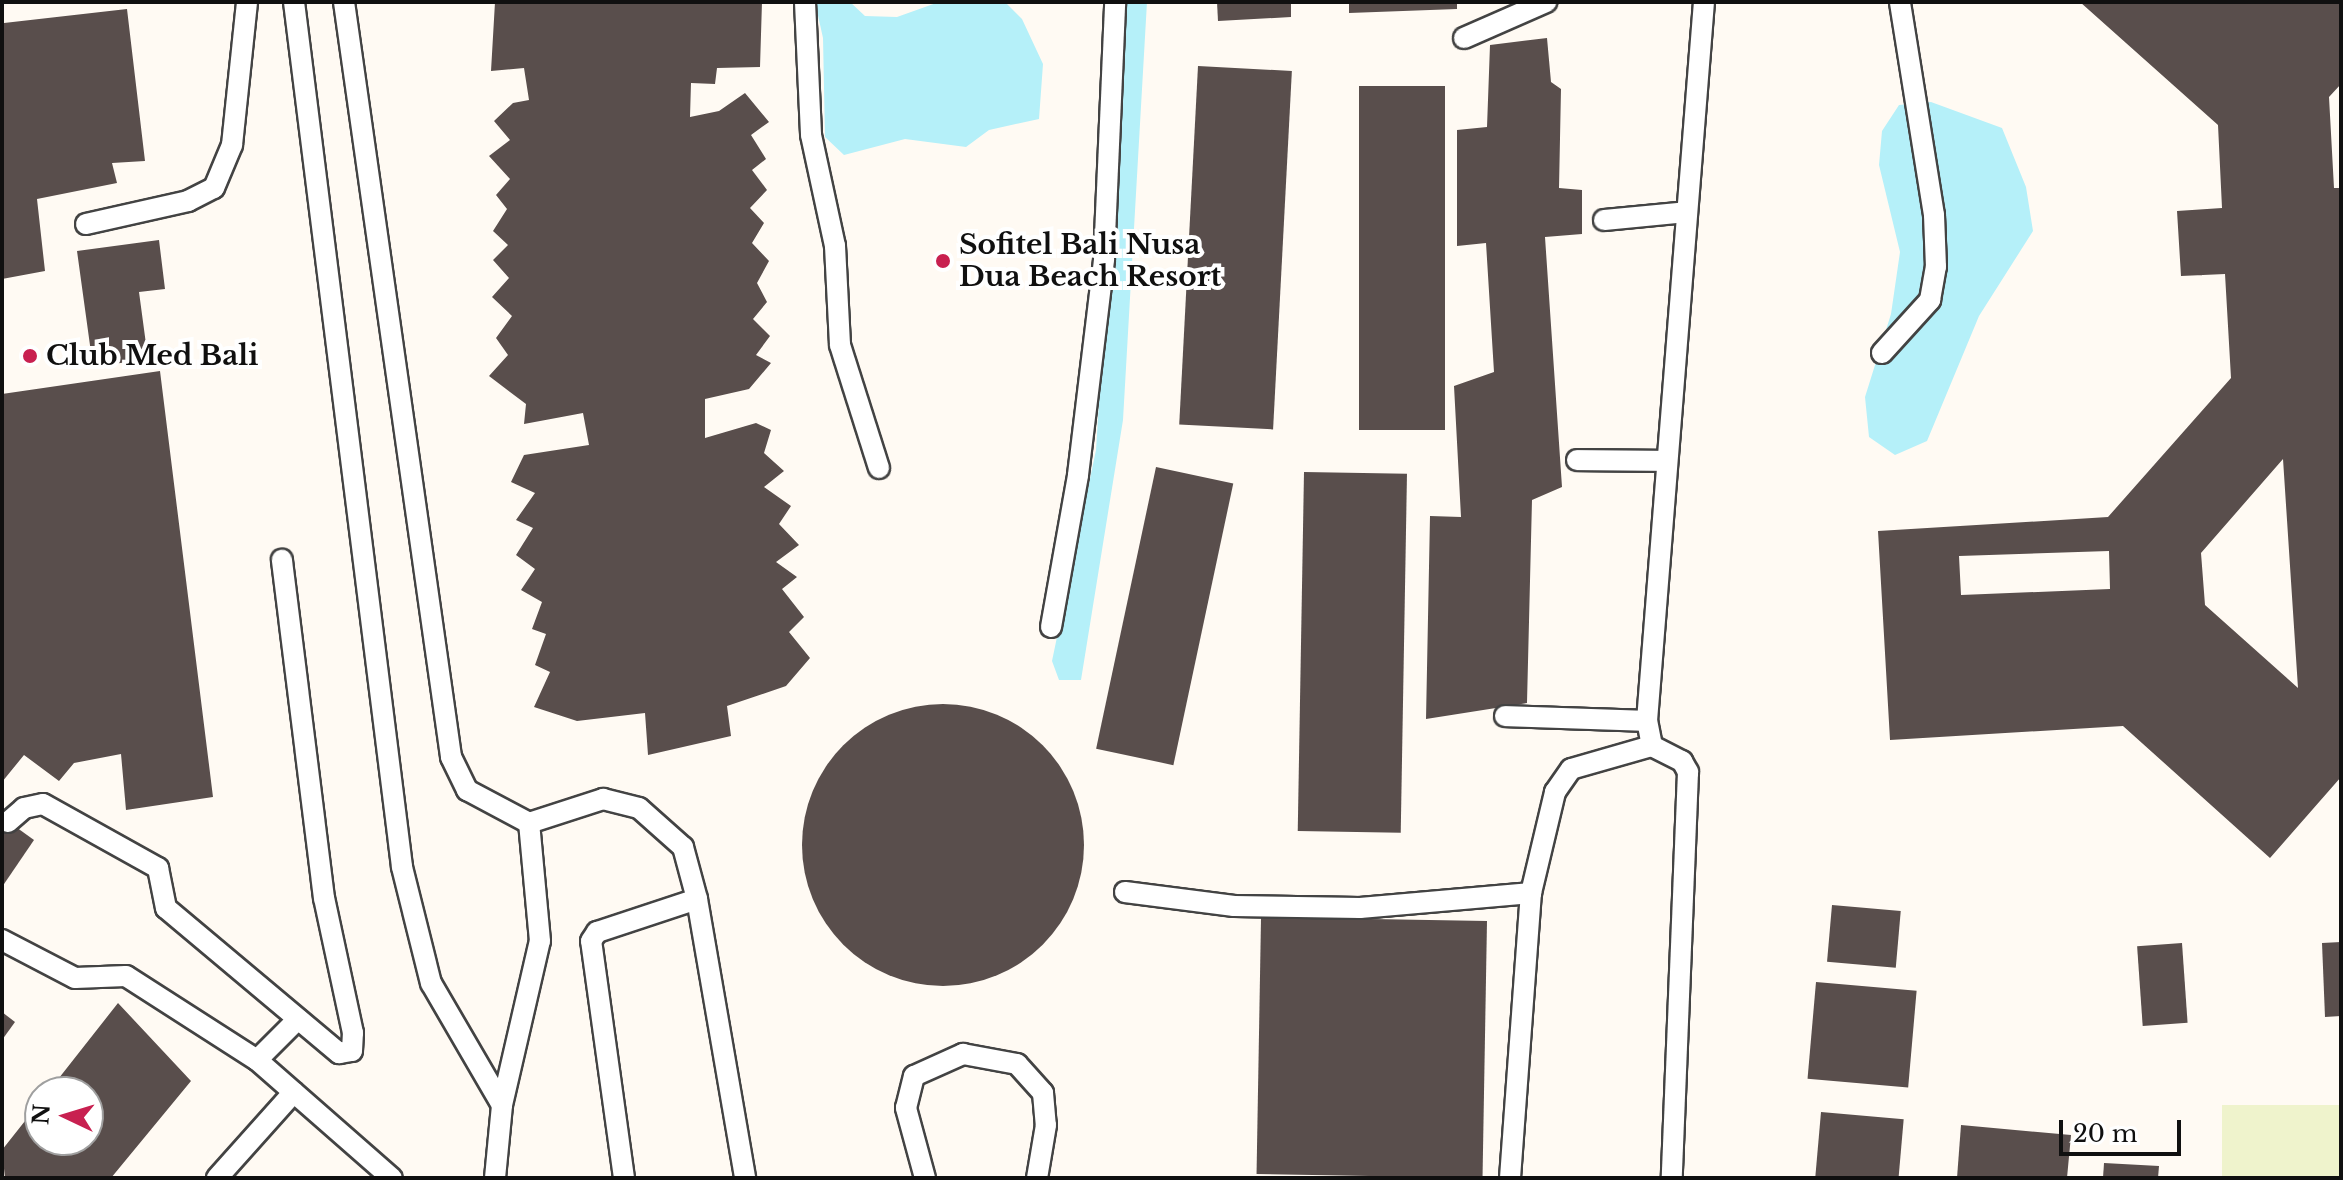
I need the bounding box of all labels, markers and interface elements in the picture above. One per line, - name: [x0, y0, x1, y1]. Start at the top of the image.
- place label: Sofitel Bali Nusa Dua Beach Resort: [959, 228, 1221, 294]
- marker: Sofitel Bali Nusa Dua Beach Resort: [934, 252, 952, 270]
- place label: Club Med Bali: [46, 339, 258, 373]
- marker: Club Med Bali: [21, 347, 39, 365]
- north arrow: [24, 1076, 104, 1156]
- text: N: [27, 1103, 56, 1126]
- scale bar: [2063, 1104, 2185, 1154]
- text: 20 m: [2073, 1119, 2138, 1148]

